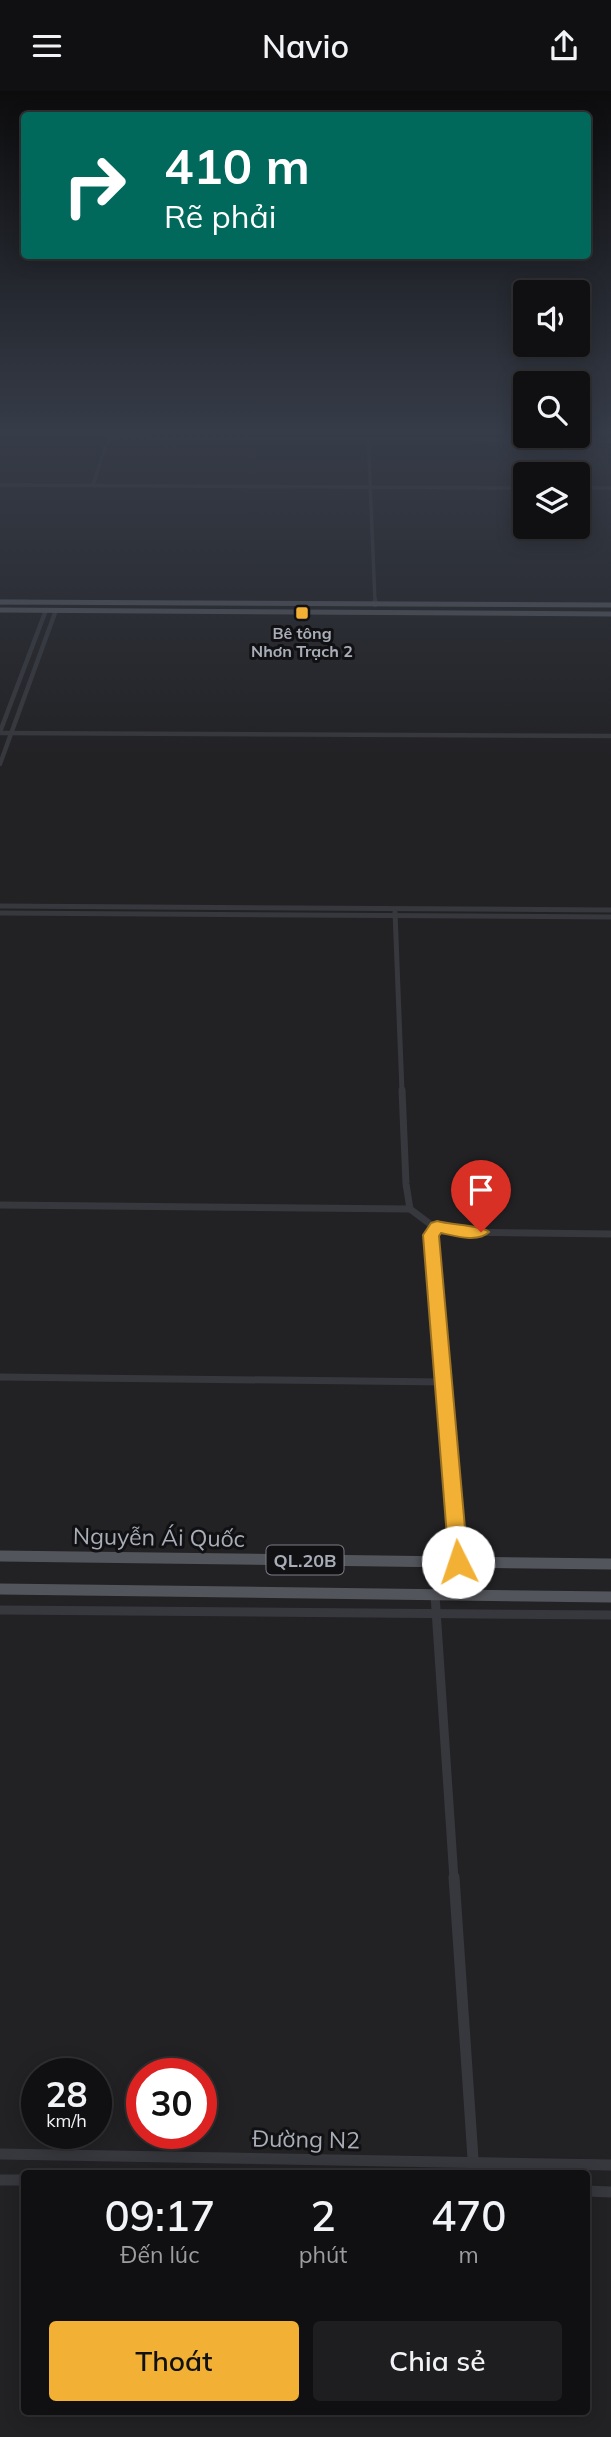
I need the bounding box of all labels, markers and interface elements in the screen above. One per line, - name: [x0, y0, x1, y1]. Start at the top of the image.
- text: Navio: [262, 26, 349, 66]
- icon: menu: [28, 27, 66, 65]
- icon: share: [545, 27, 583, 65]
- text: 410 m: [164, 135, 310, 196]
- icon: right: [49, 140, 140, 231]
- text: Rẽ phải: [164, 196, 276, 236]
- map controls: [513, 280, 590, 539]
- button: sound: [513, 280, 590, 357]
- button: search: [513, 371, 590, 448]
- button: layers: [513, 462, 590, 539]
- marker: Bê tông Nhơn Trạch 2: [294, 605, 310, 621]
- place label: Bê tông Nhơn Trạch 2: [251, 623, 353, 661]
- pin: [451, 1160, 511, 1232]
- icon: arrive: [462, 1171, 500, 1209]
- street label: Nguyễn Ái Quốc: [73, 1521, 245, 1553]
- position arrow: [421, 1525, 495, 1599]
- road number: QL.20B: [266, 1545, 344, 1575]
- speed limit sign: 30: [126, 2058, 217, 2149]
- text: 28: [45, 2072, 88, 2116]
- text: km/h: [46, 2109, 87, 2132]
- street label: Đường N2: [252, 2124, 360, 2154]
- text: 09:17: [105, 2189, 215, 2242]
- text: 2: [310, 2189, 336, 2242]
- text: 470: [431, 2189, 506, 2242]
- text: Đến lúc: [120, 2240, 200, 2269]
- text: phút: [299, 2240, 347, 2269]
- text: m: [459, 2240, 479, 2269]
- button: Thoát: [49, 2321, 299, 2401]
- button: Chia sẻ: [313, 2321, 562, 2401]

